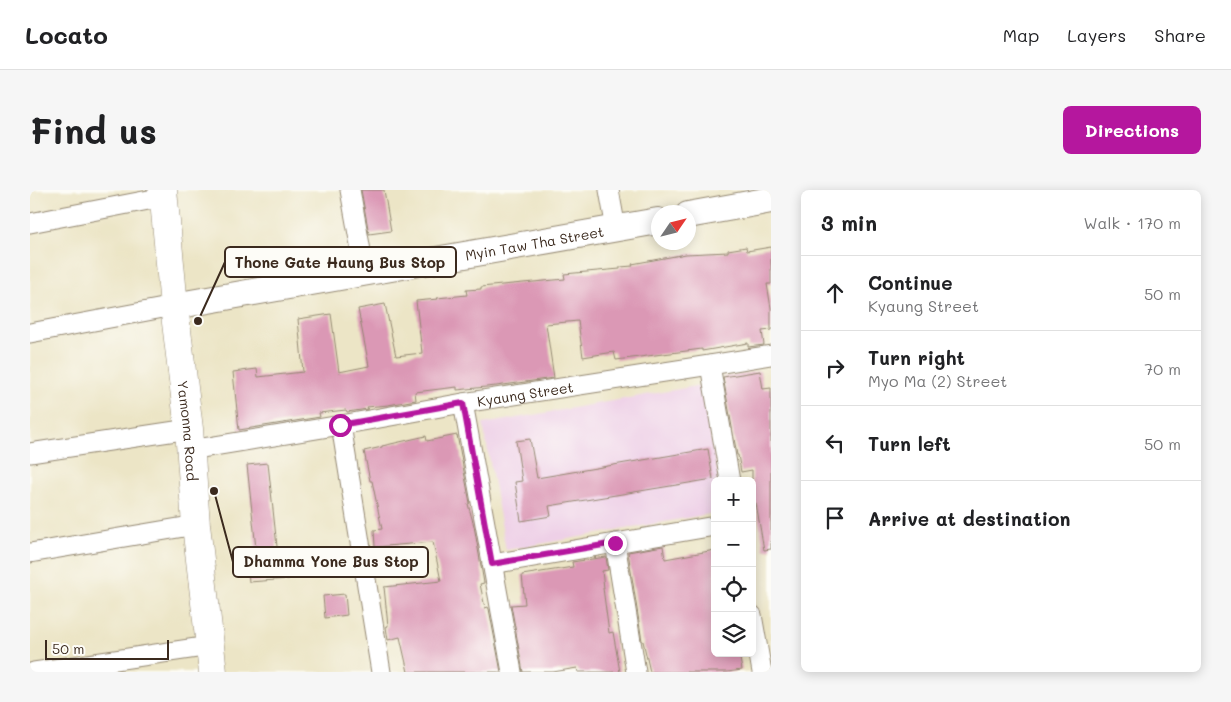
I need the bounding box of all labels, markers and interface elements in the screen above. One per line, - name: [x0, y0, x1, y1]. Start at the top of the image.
- text: Locato: [25, 19, 108, 50]
- text: Map: [1003, 23, 1039, 47]
- text: Layers: [1067, 23, 1126, 47]
- text: Share: [1154, 23, 1206, 47]
- button: Directions: [1063, 106, 1201, 154]
- text: Find us: [30, 107, 157, 153]
- north arrow: [651, 205, 696, 250]
- text: 3 min: [821, 209, 877, 236]
- text: Walk · 170 m: [1083, 212, 1181, 233]
- street label: Myin Taw Tha Street: [464, 221, 605, 264]
- callout: Thone Gate Haung Bus Stop: [225, 247, 456, 277]
- text: Thone Gate Haung Bus Stop: [235, 252, 445, 272]
- text: Continue: [868, 270, 953, 295]
- icon: ahead: [821, 279, 849, 307]
- text: 50 m: [1144, 283, 1181, 304]
- text: Kyaung Street: [868, 295, 979, 316]
- text: Turn right: [868, 345, 965, 370]
- icon: right: [821, 354, 849, 382]
- text: 70 m: [1144, 358, 1181, 379]
- text: Myo Ma (2) Street: [868, 370, 1007, 391]
- street label: Kyaung Street: [476, 377, 575, 410]
- street label: Yamonna Road: [174, 379, 202, 482]
- route start: [329, 414, 352, 437]
- icon: left: [821, 429, 849, 457]
- text: Turn left: [868, 431, 951, 456]
- text: 50 m: [1144, 433, 1181, 454]
- map controls: [711, 477, 756, 657]
- button: +: [711, 477, 756, 522]
- icon: arrive: [821, 504, 849, 532]
- text: Arrive at destination: [868, 506, 1071, 531]
- button: −: [711, 522, 756, 567]
- route end: [604, 532, 627, 555]
- callout: Dhamma Yone Bus Stop: [233, 547, 428, 577]
- text: Dhamma Yone Bus Stop: [243, 551, 419, 571]
- button: locate: [711, 567, 756, 612]
- button: layers: [711, 612, 756, 657]
- scale bar: [45, 637, 169, 660]
- text: 50 m: [52, 639, 84, 658]

